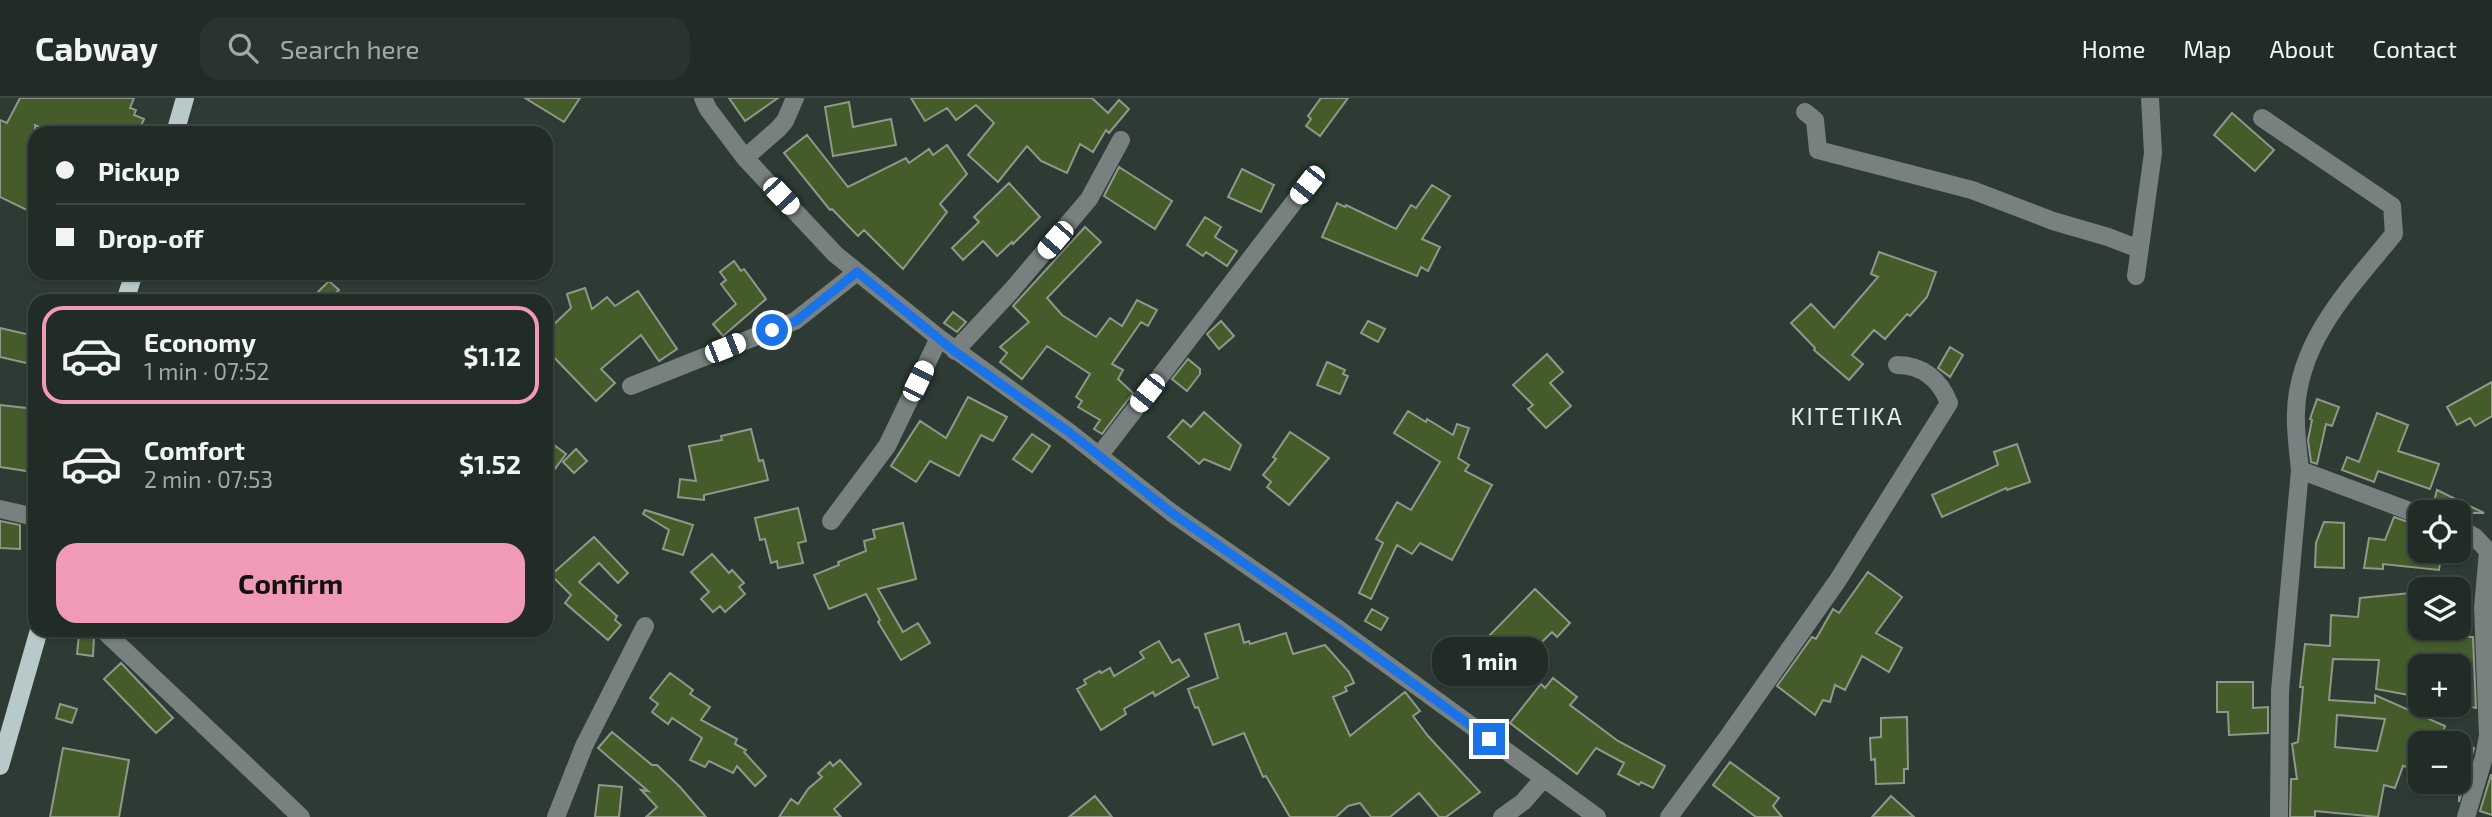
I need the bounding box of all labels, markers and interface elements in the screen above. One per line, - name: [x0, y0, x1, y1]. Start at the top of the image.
- search box: [200, 17, 690, 80]
- text: Cabway: [35, 28, 158, 68]
- icon: search: [224, 29, 262, 67]
- text: Search here: [280, 33, 420, 64]
- text: Home: [2082, 34, 2145, 63]
- text: Map: [2183, 34, 2231, 63]
- text: About: [2269, 34, 2335, 63]
- text: Contact: [2373, 34, 2457, 63]
- text: Pickup: [98, 155, 180, 186]
- car: [1286, 162, 1329, 208]
- car: [759, 173, 804, 219]
- car: [1034, 217, 1077, 263]
- text: Drop-off: [98, 222, 203, 253]
- route start: [756, 314, 788, 346]
- icon: car: [60, 324, 123, 387]
- text: Economy: [144, 326, 256, 357]
- car: [702, 330, 749, 366]
- text: $1.12: [463, 340, 521, 371]
- text: 1 min · 07:52: [144, 357, 270, 385]
- car: [900, 358, 937, 404]
- car: [1126, 370, 1169, 416]
- district label: KITETIKA: [1790, 401, 1904, 430]
- icon: car: [60, 432, 123, 495]
- text: Comfort: [144, 434, 245, 465]
- text: $1.52: [459, 448, 521, 479]
- text: 2 min · 07:53: [144, 465, 273, 493]
- map controls: [2408, 500, 2471, 794]
- button: locate: [2408, 500, 2471, 563]
- button: Confirm: [56, 543, 525, 623]
- button: layers: [2408, 577, 2471, 640]
- callout: 1 min: [1431, 638, 1547, 686]
- text: 1 min: [1462, 647, 1518, 675]
- button: +: [2408, 654, 2471, 717]
- route end: [1473, 723, 1505, 755]
- button: −: [2408, 731, 2471, 794]

